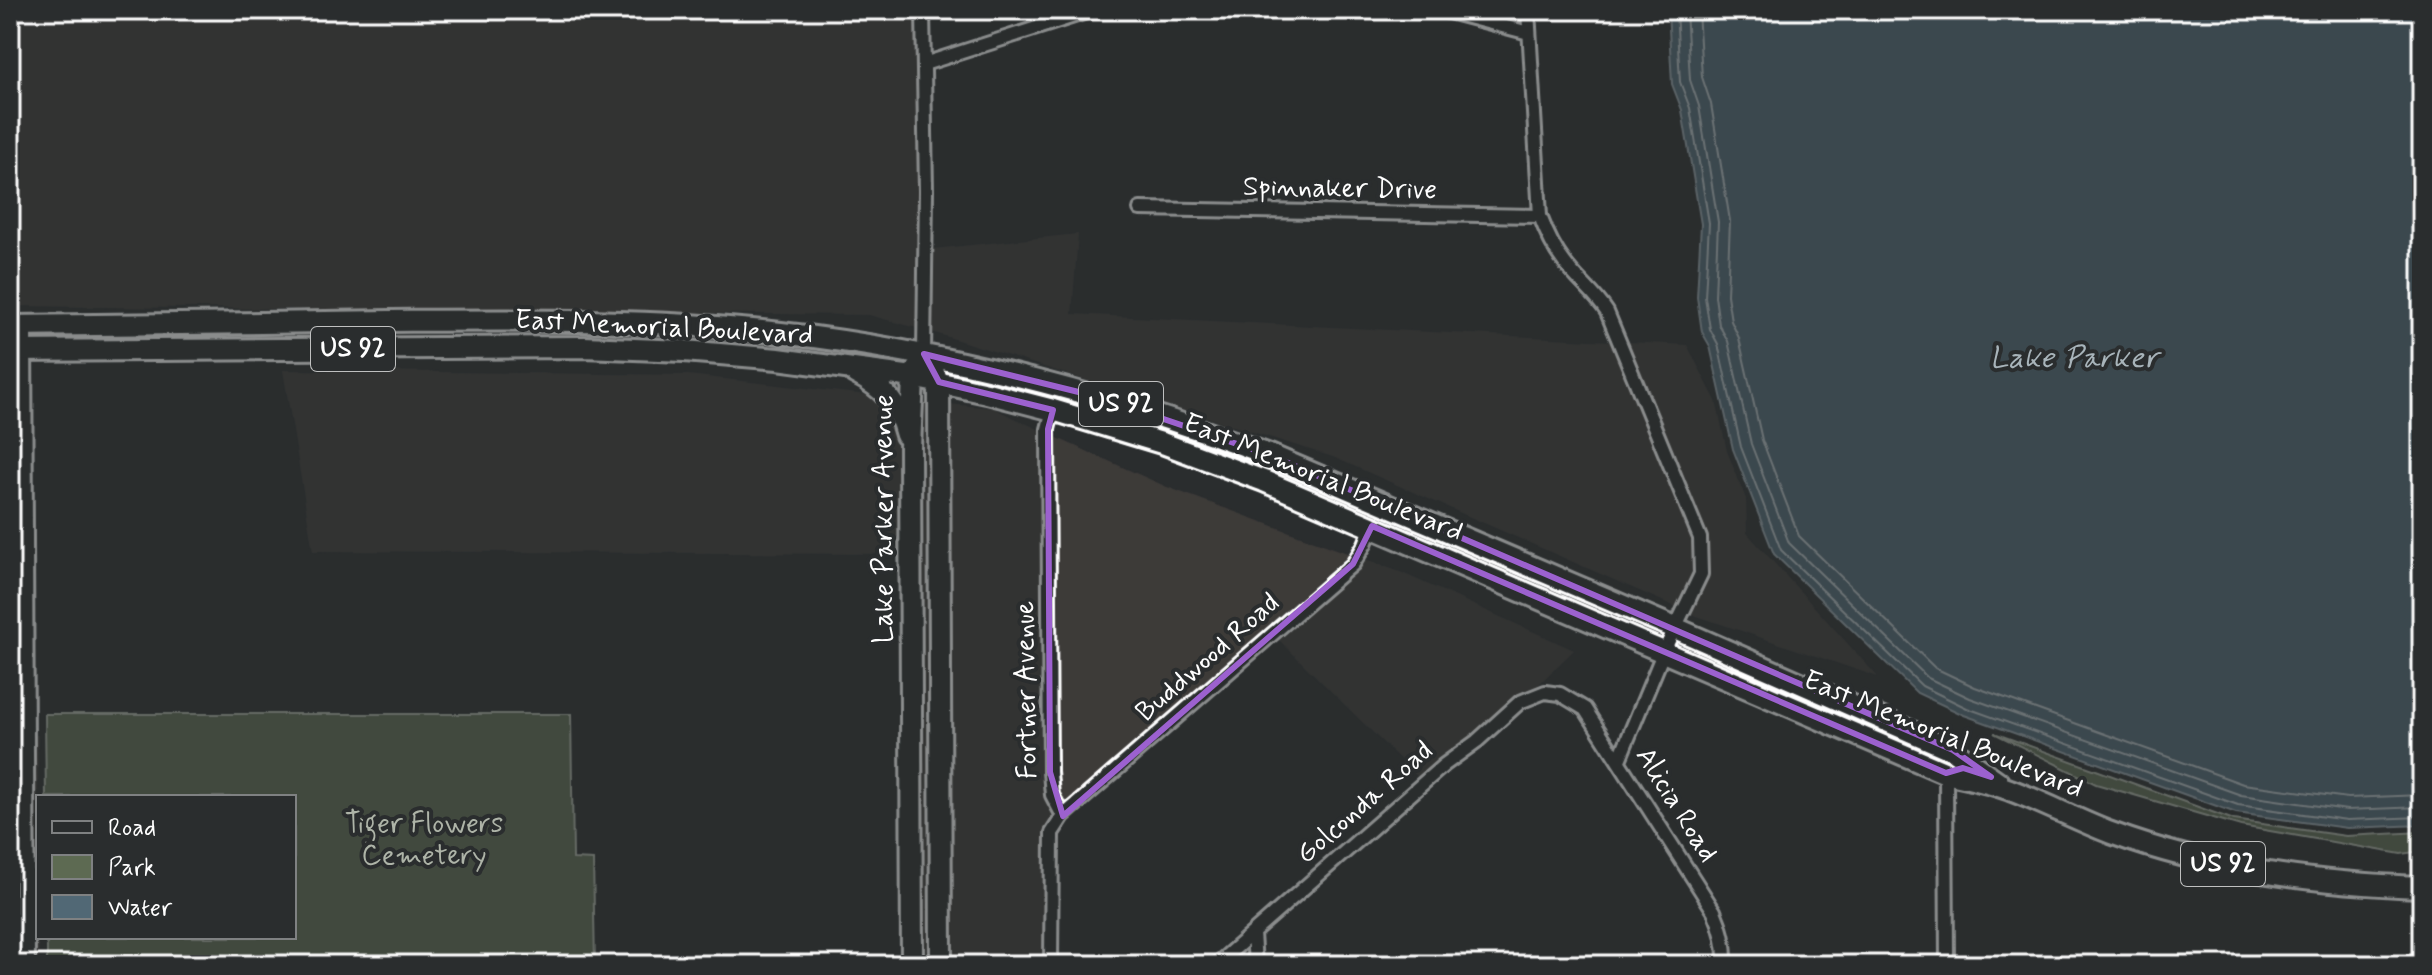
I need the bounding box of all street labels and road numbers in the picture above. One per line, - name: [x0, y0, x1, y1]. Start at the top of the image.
- street label: Spinnaker Drive: [1243, 169, 1437, 209]
- street label: East Memorial Boulevard: [514, 302, 814, 354]
- road number: US 92: [311, 327, 395, 371]
- road number: US 92: [1079, 382, 1163, 426]
- street label: Lake Parker Avenue: [866, 394, 903, 644]
- street label: East Memorial Boulevard: [1178, 405, 1468, 551]
- street label: Buddwood Road: [1128, 585, 1288, 731]
- street label: Fortner Avenue: [1007, 601, 1047, 779]
- street label: East Memorial Boulevard: [1798, 662, 2088, 808]
- street label: Golconda Road: [1289, 733, 1441, 873]
- street label: Alicia Road: [1626, 740, 1726, 870]
- road number: US 92: [2181, 842, 2265, 886]

